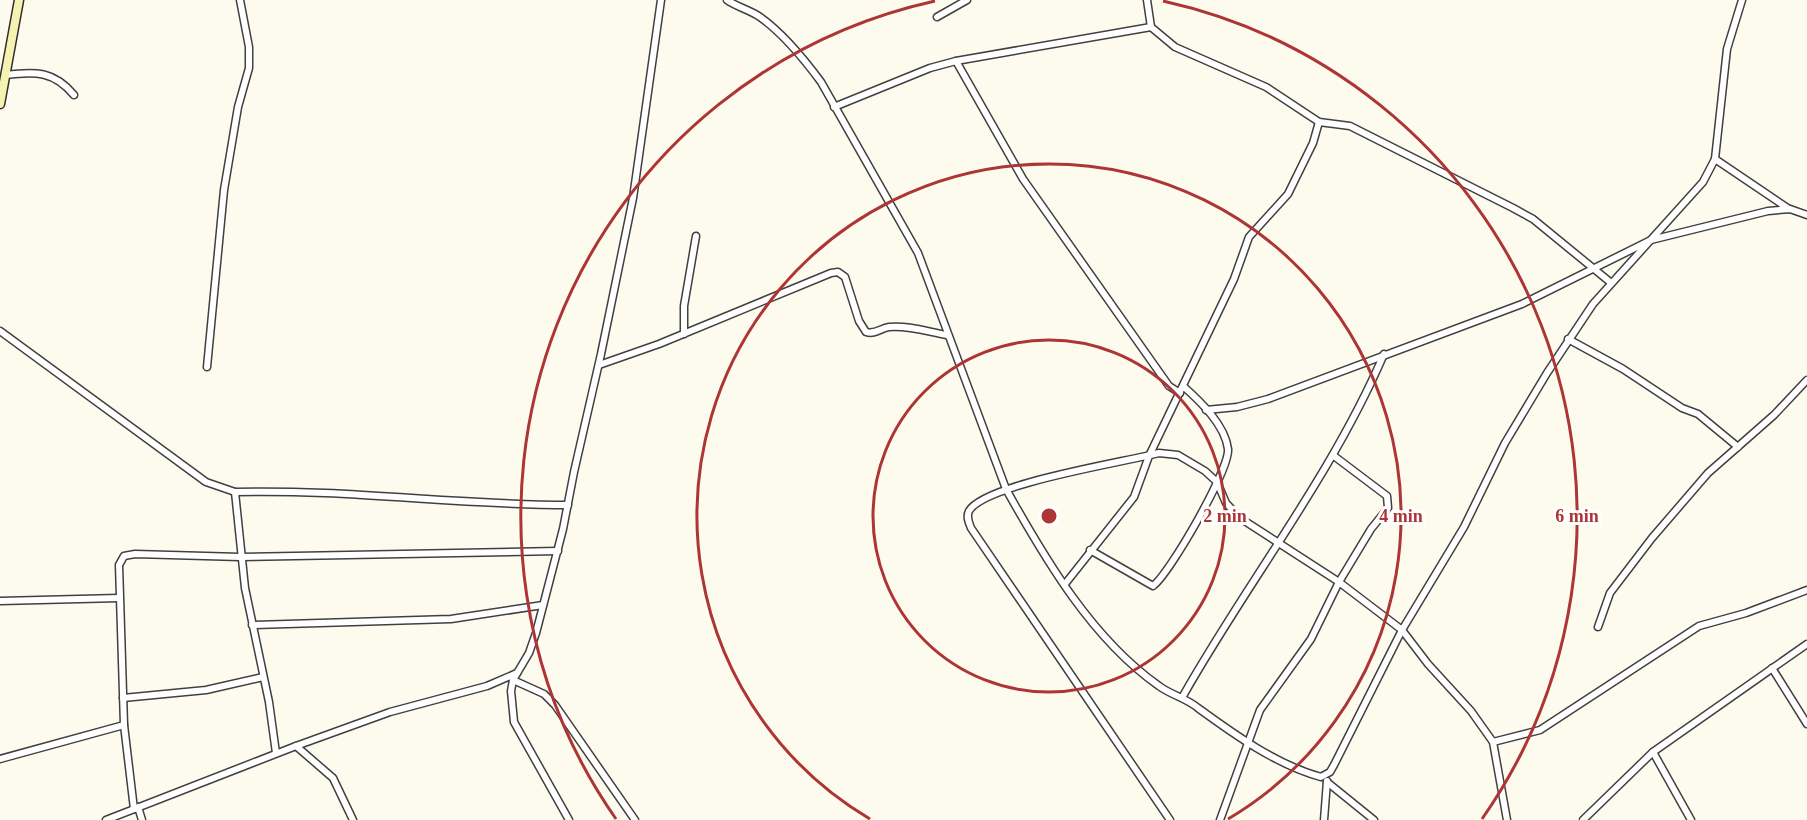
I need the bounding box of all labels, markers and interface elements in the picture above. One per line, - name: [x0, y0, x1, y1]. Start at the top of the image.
- centre of rings: [1039, 506, 1059, 526]
- text: 2 min: [1203, 506, 1247, 526]
- text: 4 min: [1379, 506, 1423, 526]
- text: 6 min: [1555, 506, 1599, 526]

